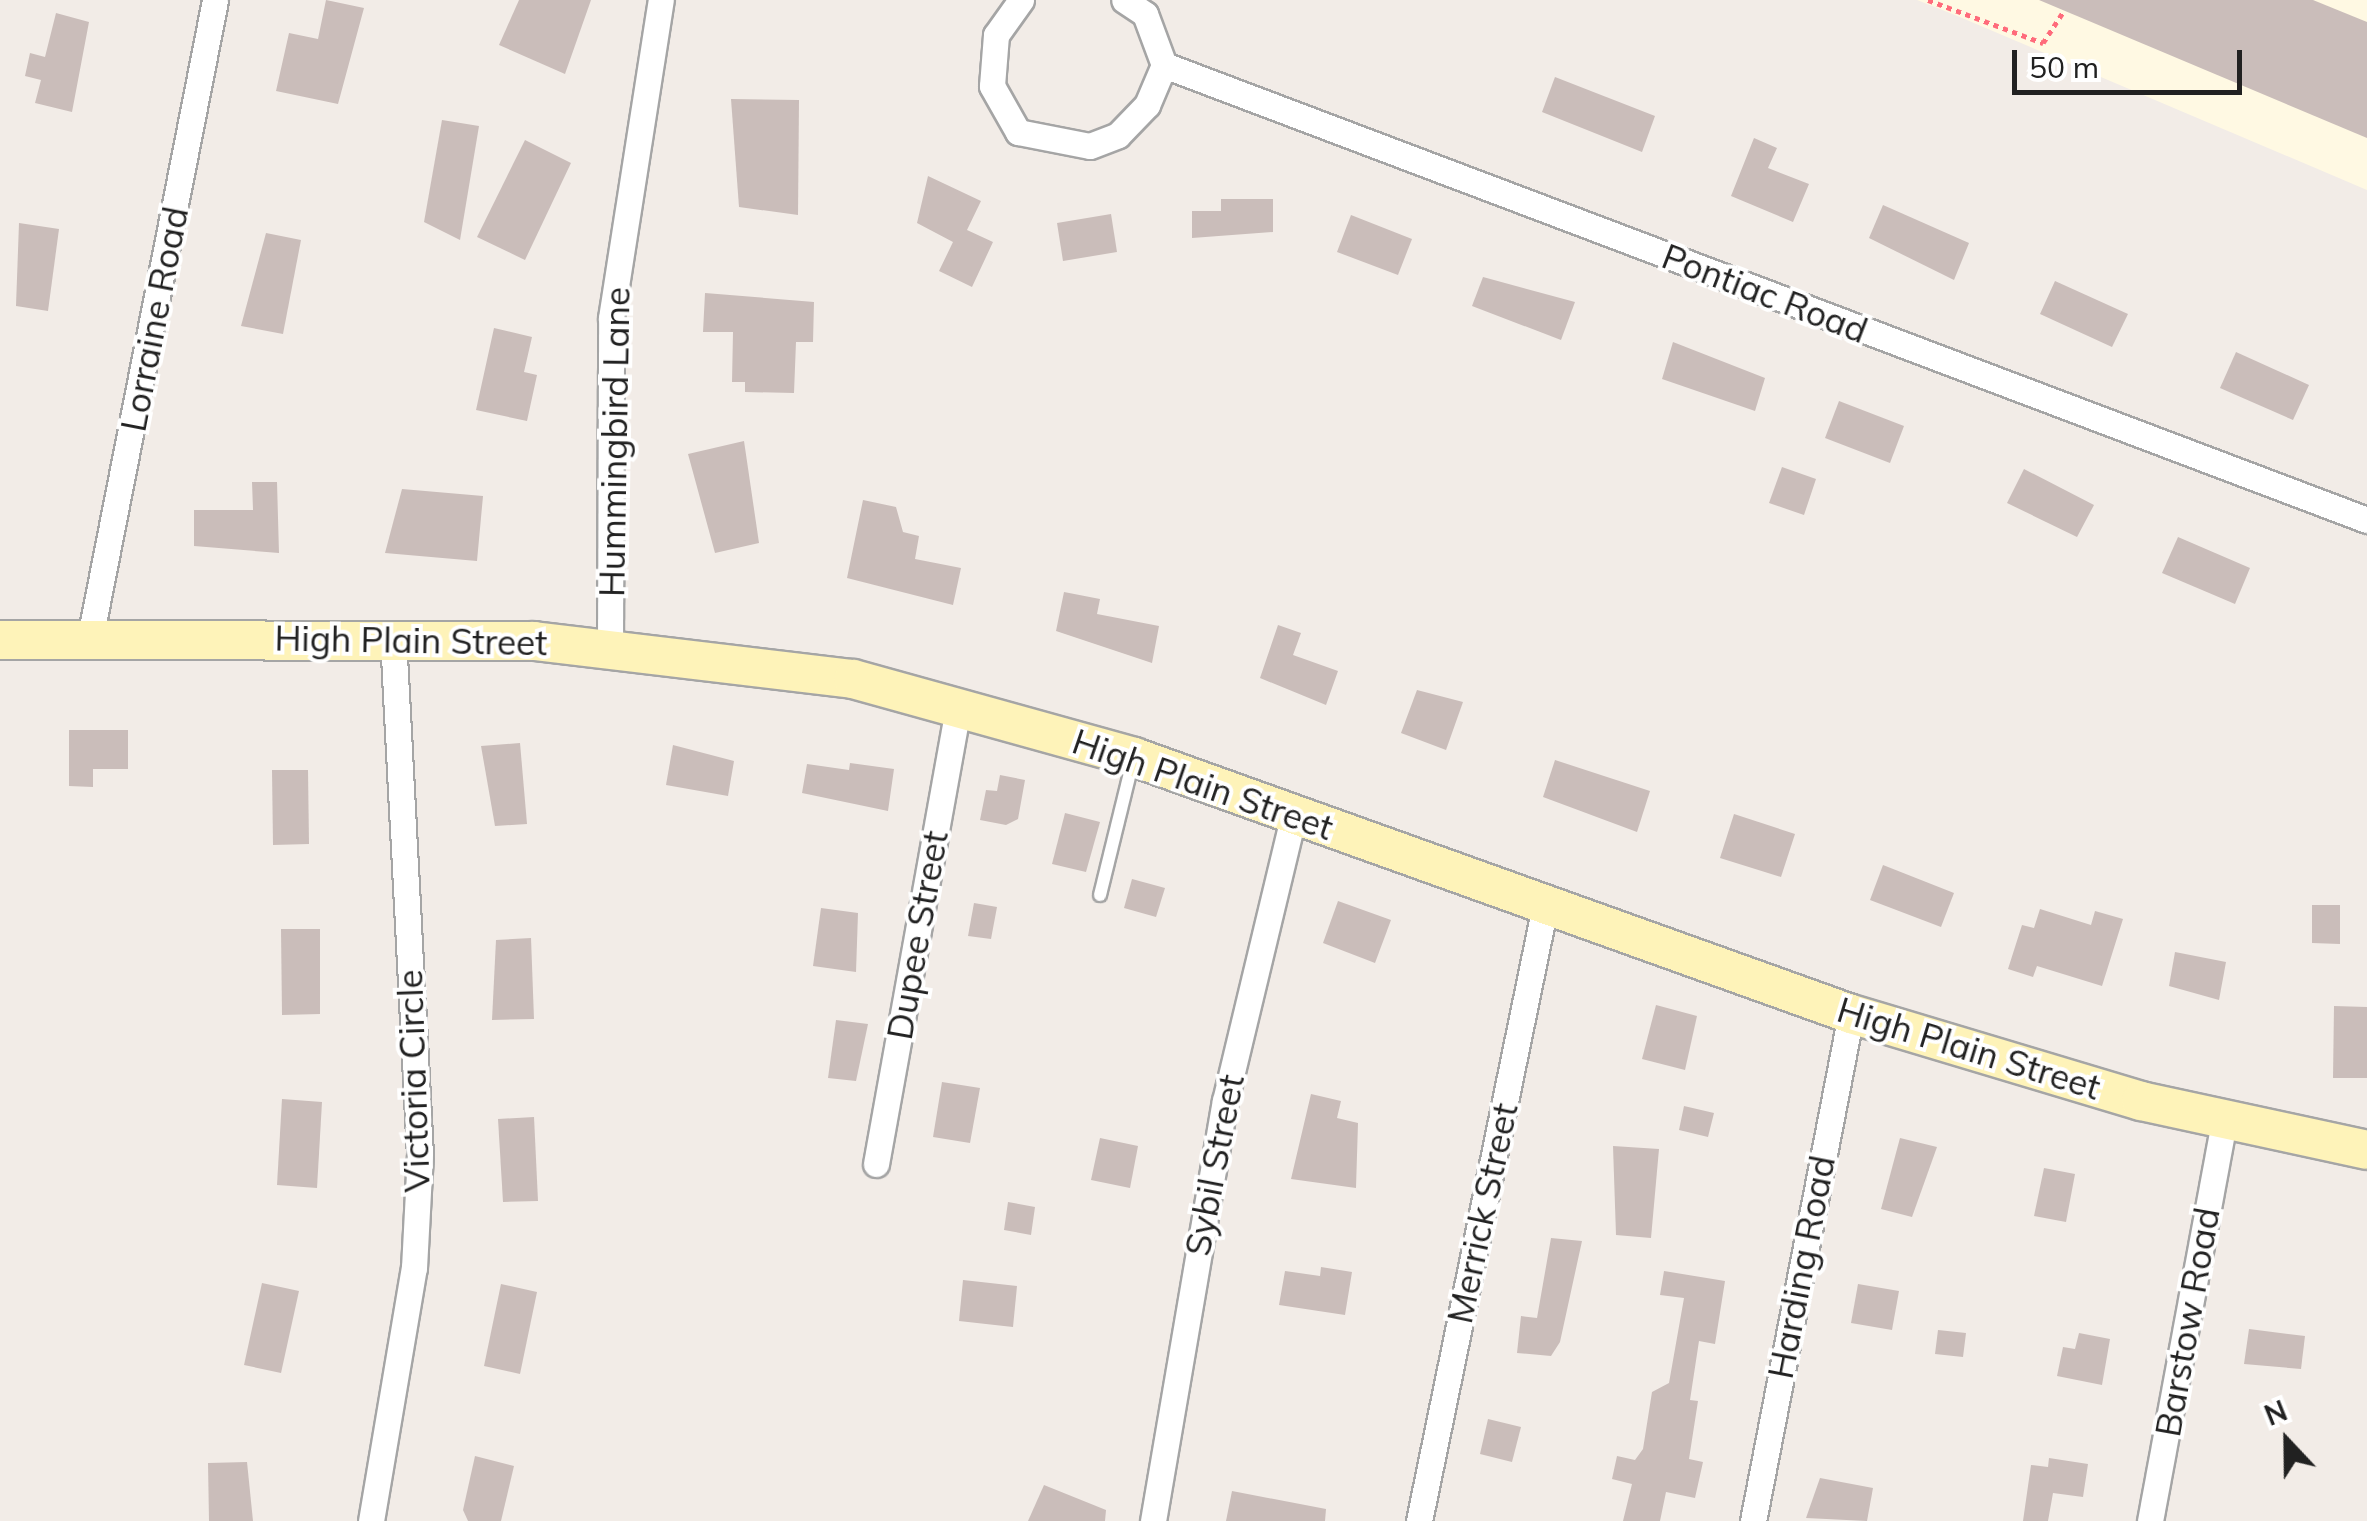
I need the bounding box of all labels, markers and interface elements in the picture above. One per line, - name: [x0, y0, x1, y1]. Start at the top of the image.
- scale bar: [2017, 30, 2247, 92]
- text: 50 m: [2029, 48, 2099, 86]
- street label: Lorraine Road: [112, 203, 196, 435]
- street label: Pontiac Road: [1656, 235, 1874, 351]
- street label: Hummingbird Lane: [590, 287, 638, 597]
- street label: High Plain Street: [274, 617, 548, 663]
- street label: High Plain Street: [1067, 720, 1339, 848]
- street label: Dupee Street: [878, 827, 956, 1043]
- street label: Victoria Circle: [388, 969, 438, 1193]
- street label: High Plain Street: [1832, 988, 2106, 1108]
- street label: Sybil Street: [1176, 1071, 1252, 1259]
- street label: Merrick Street: [1438, 1099, 1526, 1327]
- street label: Harding Road: [1759, 1152, 1843, 1382]
- street label: Barstow Road: [2146, 1204, 2228, 1440]
- north arrow: [2237, 1391, 2337, 1491]
- text: N: [2259, 1393, 2292, 1433]

